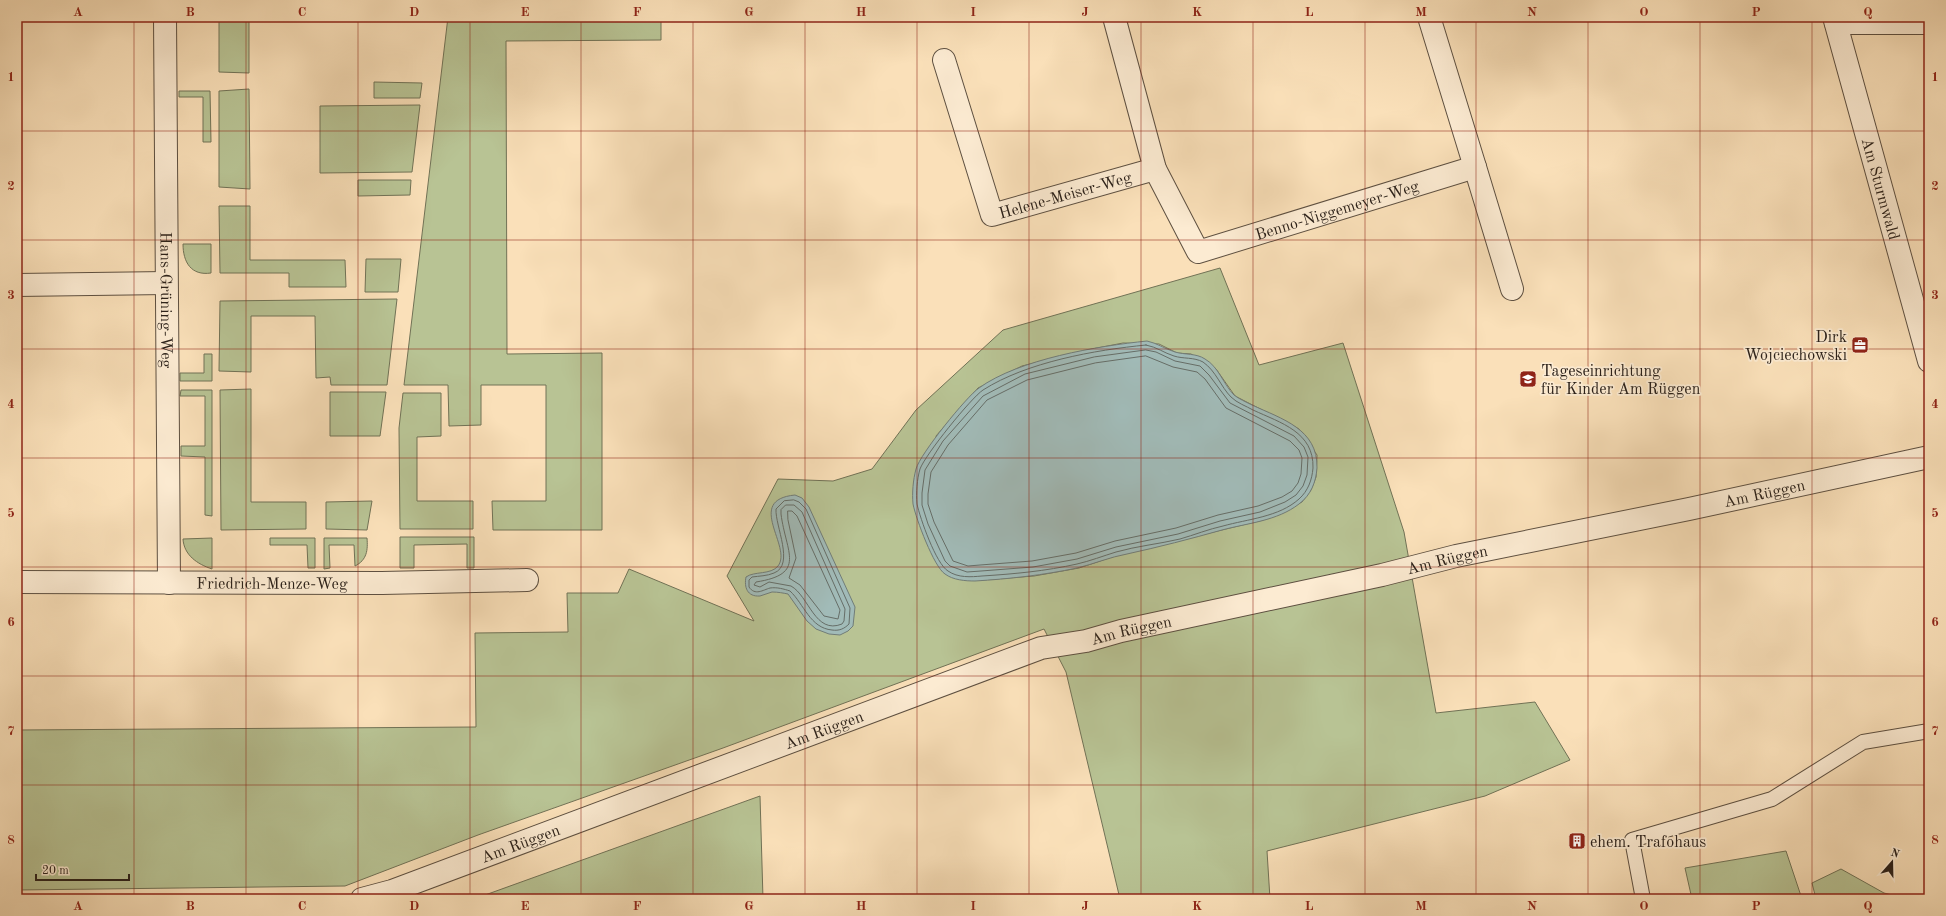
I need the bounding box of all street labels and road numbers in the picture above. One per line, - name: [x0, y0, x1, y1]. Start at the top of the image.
- street label: Am Sturmwald: [1858, 136, 1901, 242]
- street label: Helene-Meiser-Weg: [997, 170, 1134, 223]
- street label: Benno-Niggemeyer-Weg: [1254, 179, 1421, 244]
- street label: Hans-Grüning-Weg: [157, 232, 173, 369]
- street label: Am Rüggen: [1723, 478, 1807, 511]
- street label: Am Rüggen: [1405, 544, 1490, 578]
- street label: Friedrich-Menze-Weg: [196, 576, 348, 593]
- street label: Am Rüggen: [1089, 614, 1174, 649]
- street label: Am Rüggen: [783, 709, 866, 753]
- street label: Am Rüggen: [479, 823, 563, 867]

